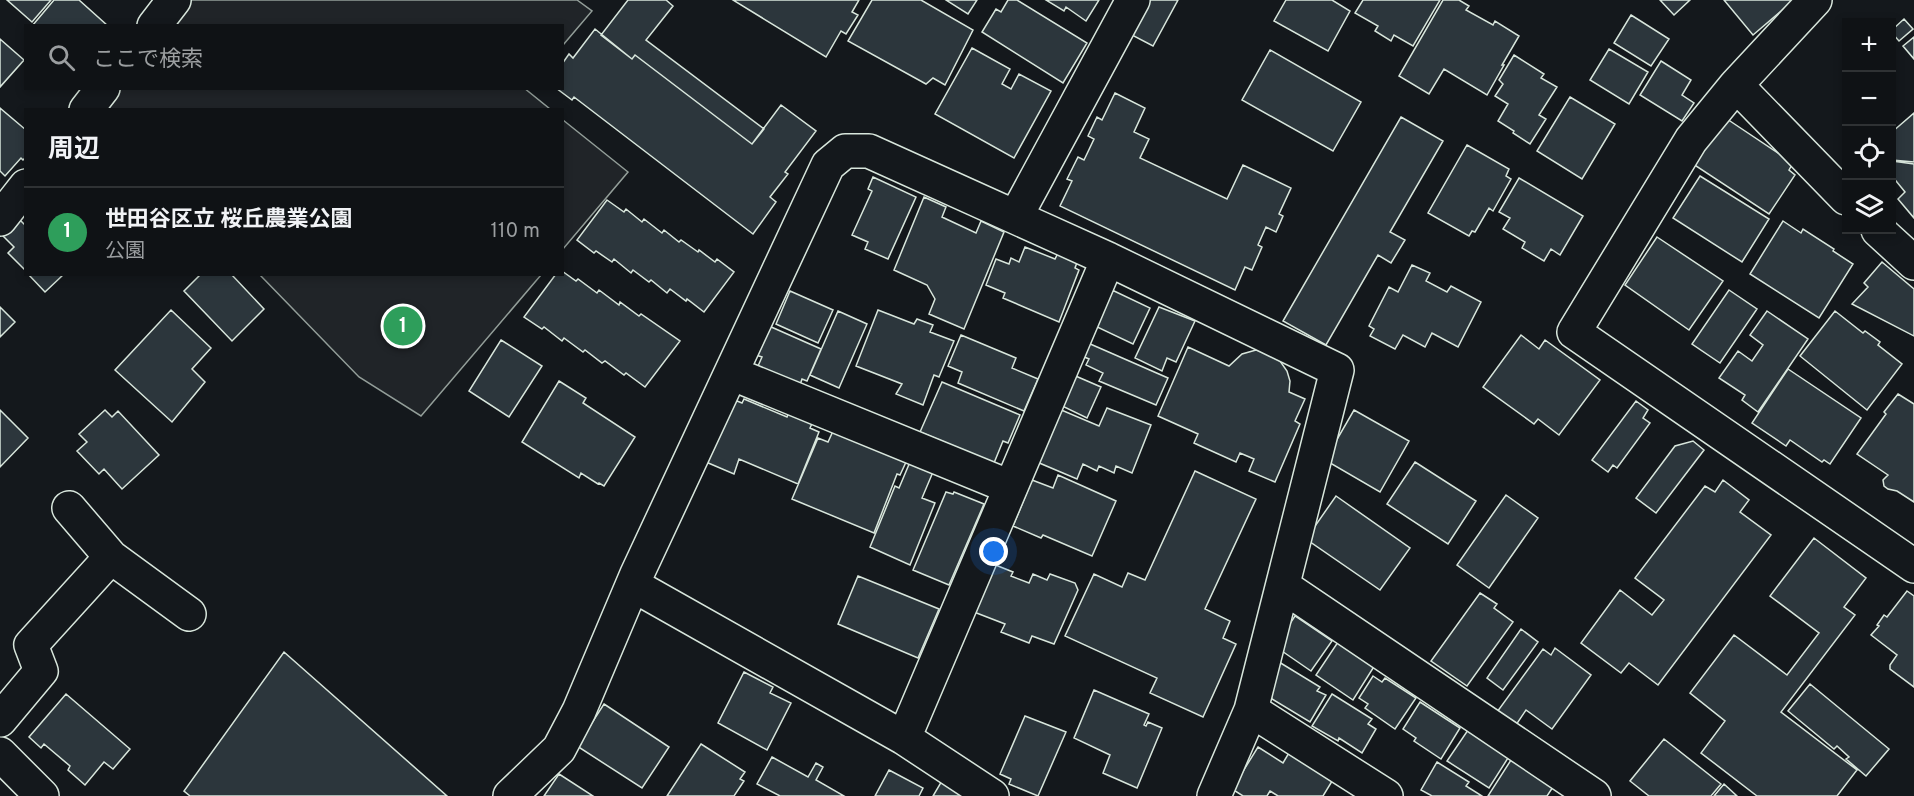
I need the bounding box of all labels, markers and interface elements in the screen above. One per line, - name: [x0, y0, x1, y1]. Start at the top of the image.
- map controls: [1842, 18, 1896, 234]
- button: +: [1842, 18, 1896, 72]
- search box: [24, 24, 564, 90]
- icon: search: [45, 41, 78, 74]
- text: ここで検索: [93, 47, 203, 74]
- button: −: [1842, 72, 1896, 126]
- button: locate: [1842, 126, 1896, 180]
- text: 周辺: [48, 134, 100, 167]
- button: layers: [1842, 180, 1896, 234]
- text: 世田谷区立 桜丘農業公園: [105, 207, 353, 234]
- text: 1: [64, 219, 72, 245]
- text: 110 m: [491, 219, 540, 245]
- text: 公園: [105, 239, 145, 265]
- pin: 1: [384, 304, 422, 348]
- your location: [979, 537, 1008, 566]

